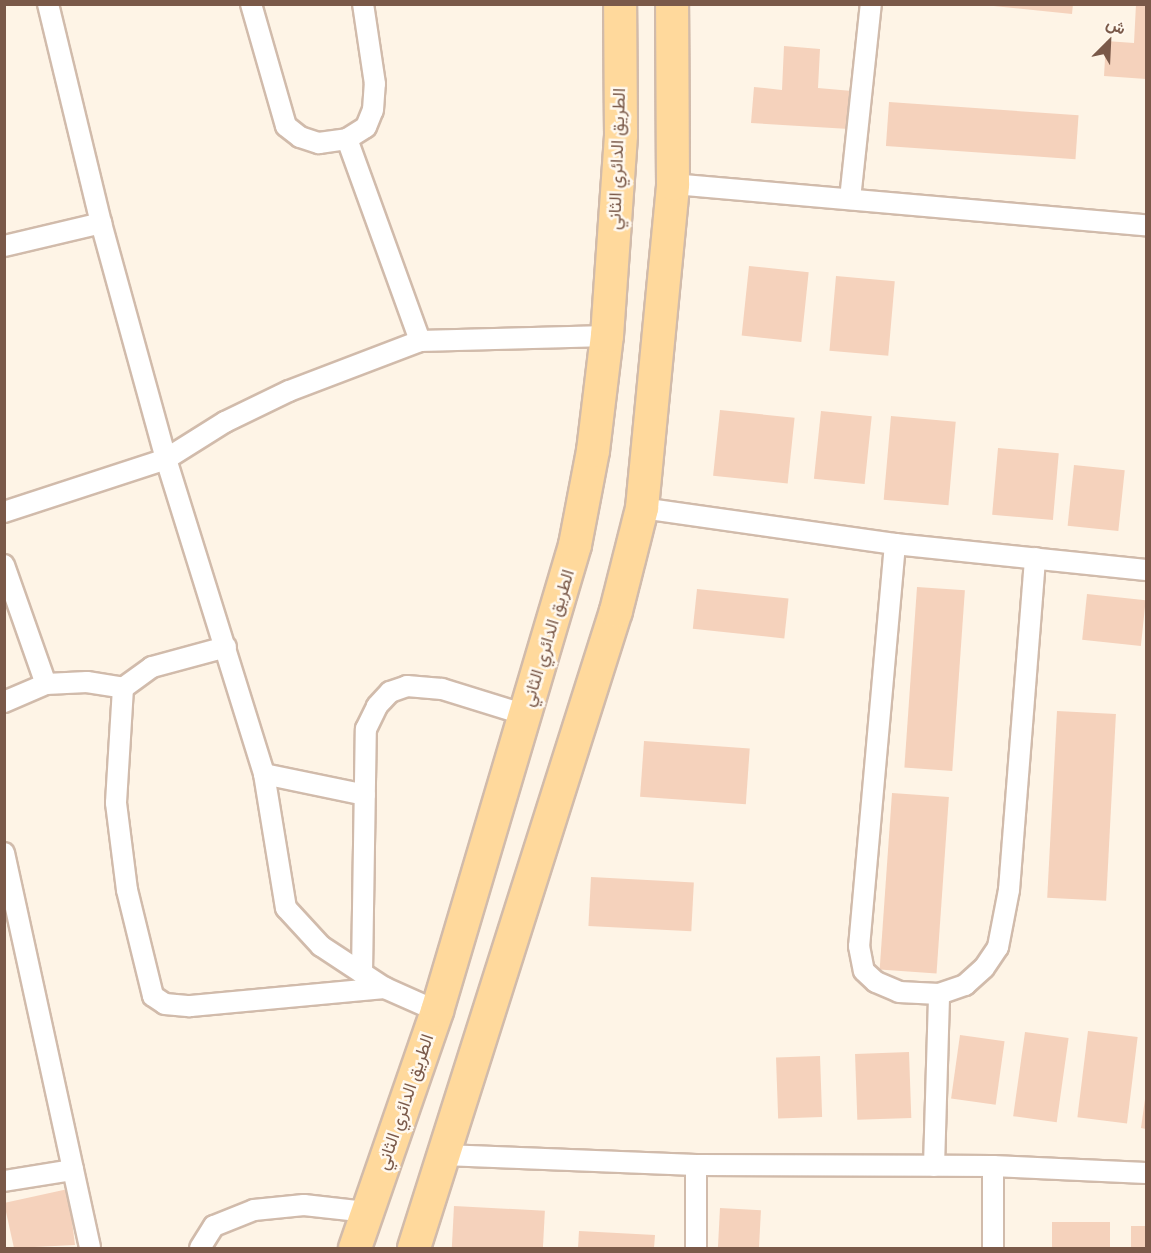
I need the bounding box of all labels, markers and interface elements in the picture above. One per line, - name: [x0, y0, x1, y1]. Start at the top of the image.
- north arrow: [1079, 12, 1139, 72]
- text: ش: [1103, 12, 1130, 40]
- street label: الطريق الدائري الثاني: [604, 88, 630, 230]
- street label: الطريق الدائري الثاني: [517, 567, 579, 709]
- street label: الطريق الدائري الثاني: [372, 1031, 438, 1173]

